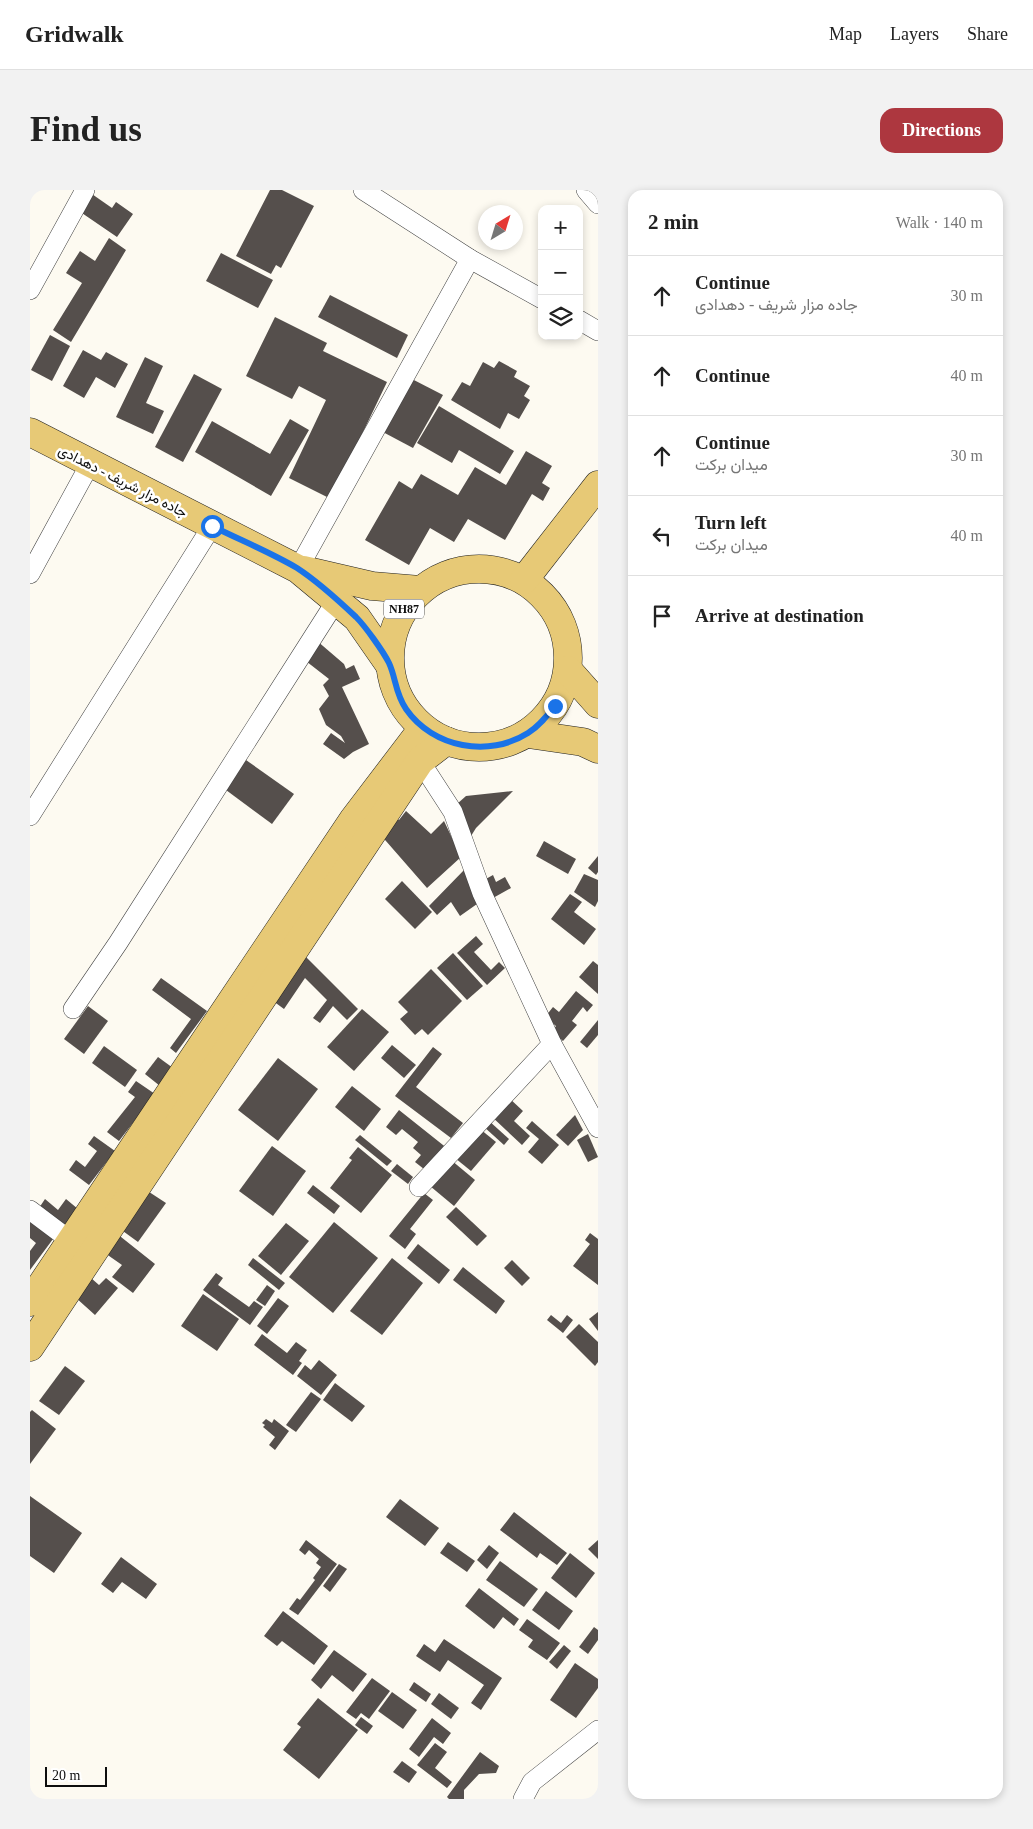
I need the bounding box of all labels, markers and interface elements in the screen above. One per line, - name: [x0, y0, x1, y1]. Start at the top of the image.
- text: Gridwalk: [25, 21, 124, 47]
- text: Map: [829, 24, 862, 44]
- text: Layers: [890, 24, 939, 44]
- text: Share: [967, 24, 1008, 44]
- button: Directions: [880, 108, 1003, 153]
- text: Find us: [30, 110, 142, 149]
- north arrow: [478, 205, 523, 250]
- map controls: [538, 205, 583, 340]
- button: +: [538, 205, 583, 250]
- text: 2 min: [648, 210, 699, 234]
- text: Walk · 140 m: [896, 214, 983, 231]
- button: −: [538, 250, 583, 295]
- text: Continue: [695, 272, 770, 293]
- icon: ahead: [648, 282, 676, 310]
- text: 30 m: [951, 287, 983, 304]
- button: layers: [538, 295, 583, 340]
- text: جاده مزار شریف - دهدادی: [695, 296, 858, 313]
- icon: ahead: [648, 362, 676, 390]
- text: Continue: [695, 365, 770, 386]
- text: 40 m: [951, 367, 983, 384]
- text: Continue: [695, 432, 770, 453]
- street label: جاده مزار شریف - دهدادی: [55, 442, 190, 521]
- icon: ahead: [648, 442, 676, 470]
- text: 30 m: [951, 447, 983, 464]
- text: میدان برکت: [695, 456, 768, 473]
- text: Turn left: [695, 512, 767, 533]
- route start: [201, 515, 224, 538]
- icon: left: [648, 522, 676, 550]
- text: 40 m: [951, 527, 983, 544]
- text: میدان برکت: [695, 536, 768, 553]
- road number: NH87: [384, 599, 424, 618]
- icon: arrive: [648, 602, 676, 630]
- text: Arrive at destination: [695, 605, 864, 626]
- route end: [544, 695, 567, 718]
- scale bar: [45, 1764, 108, 1787]
- text: 20 m: [52, 1768, 80, 1783]

